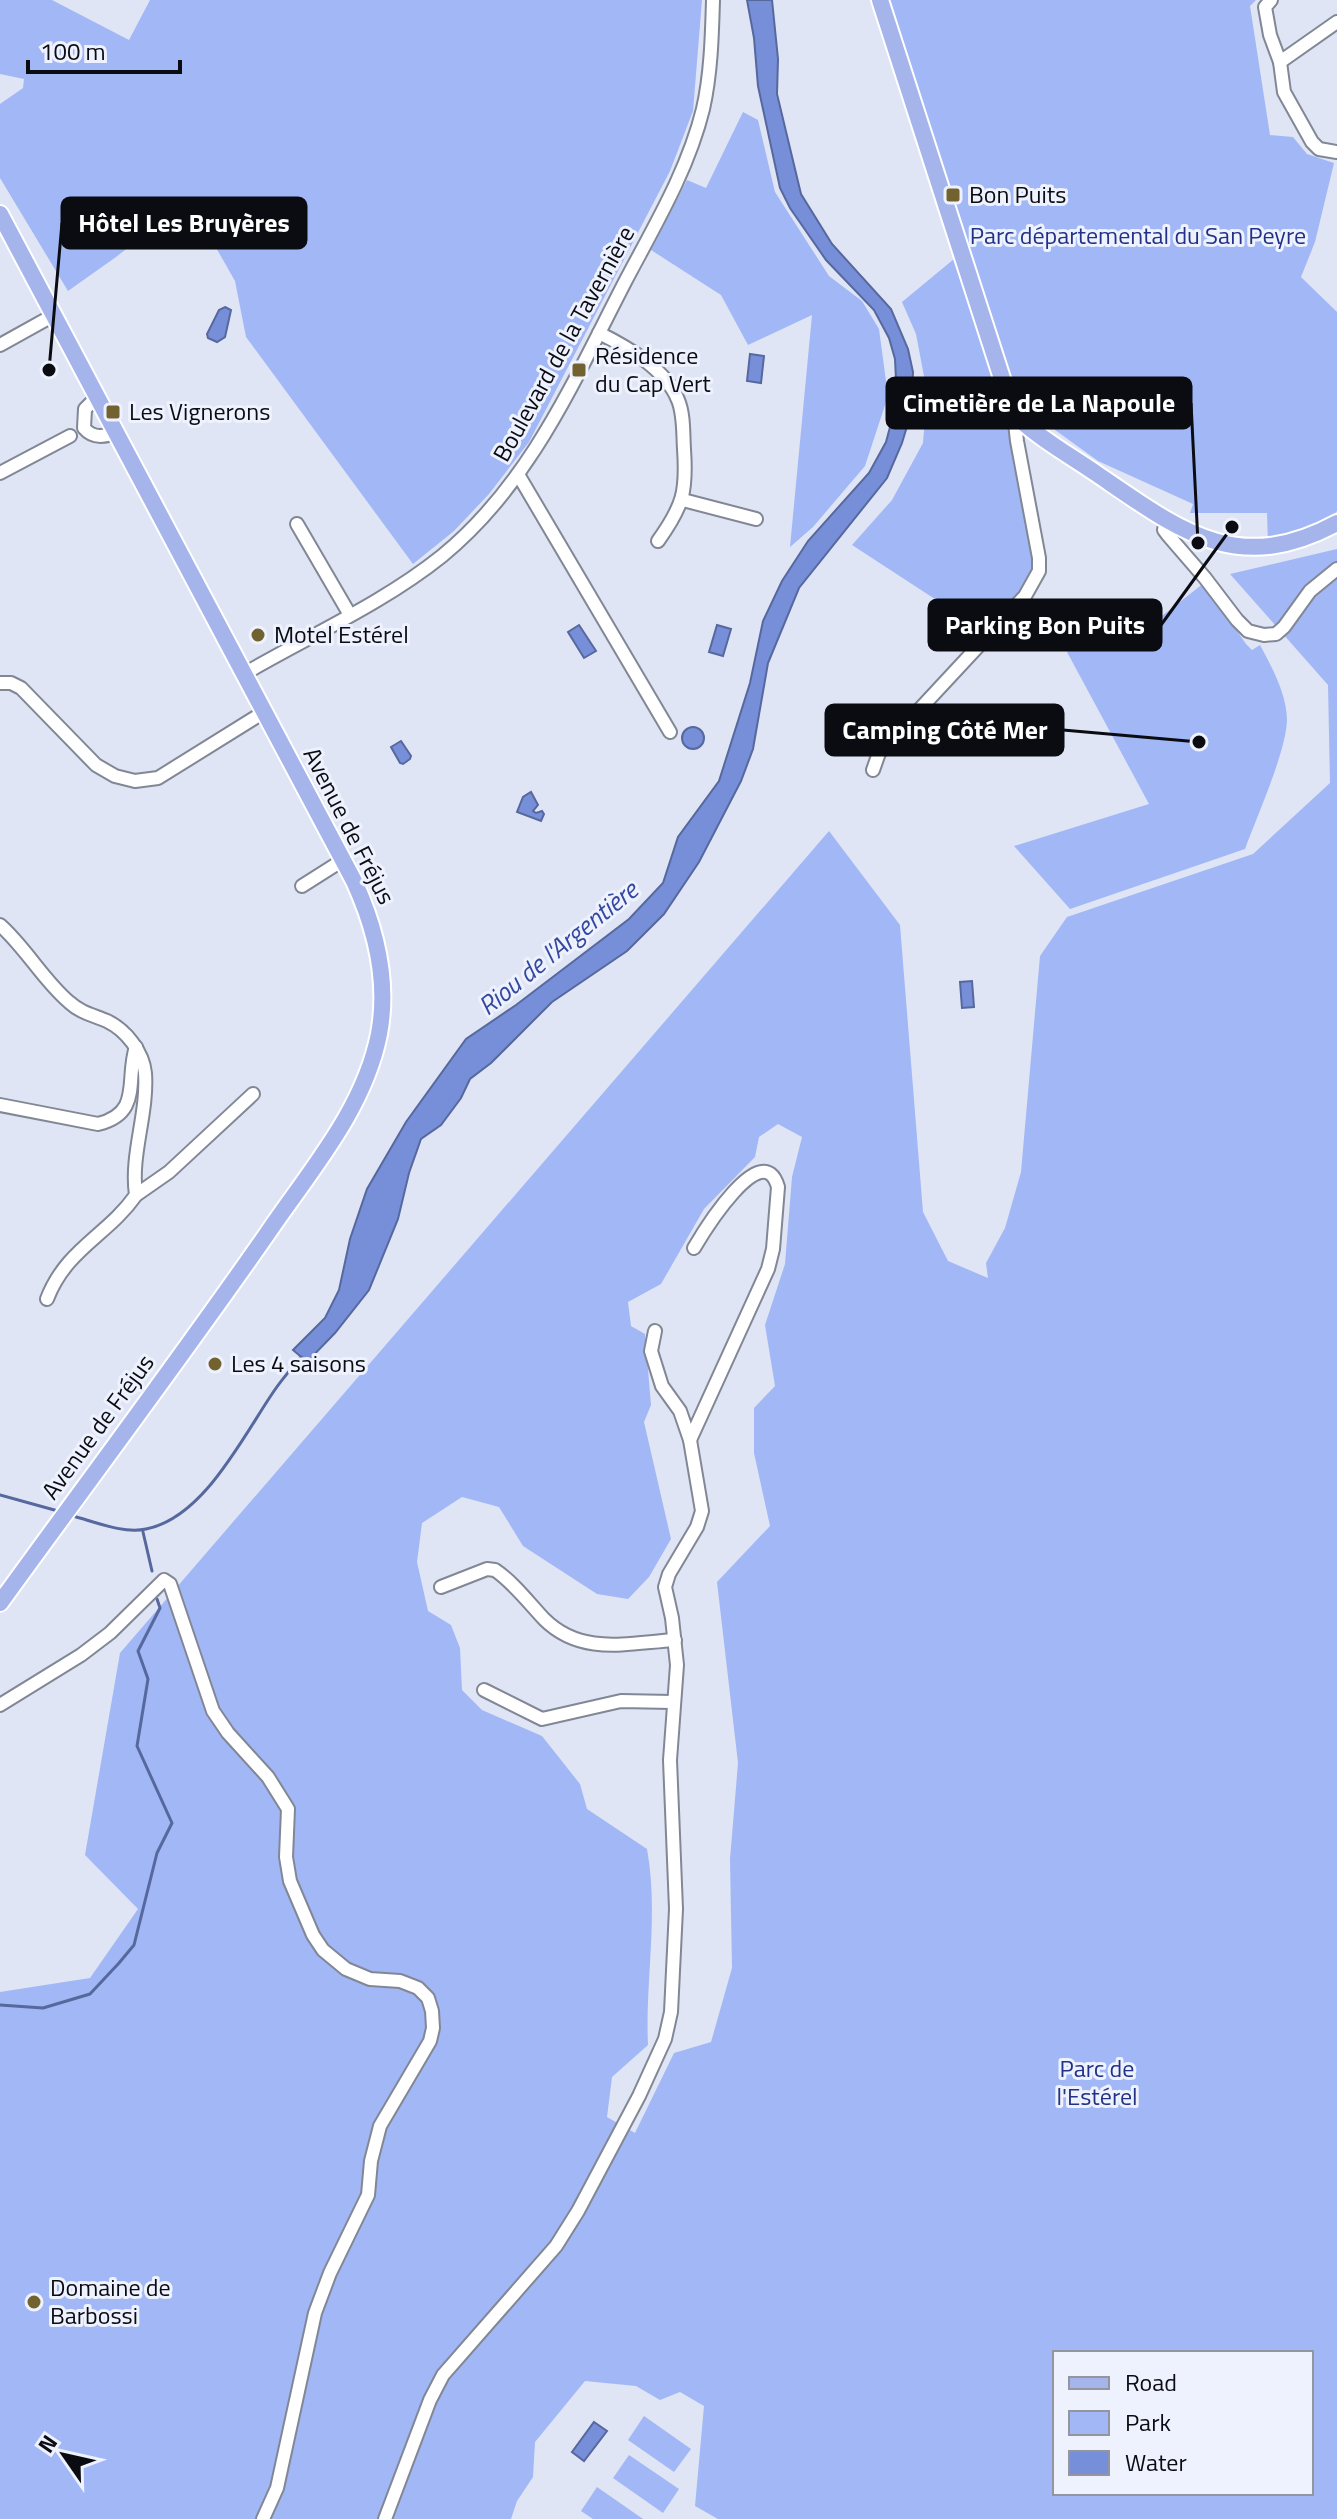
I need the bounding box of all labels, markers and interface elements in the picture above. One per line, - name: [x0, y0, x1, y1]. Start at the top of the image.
- scale bar: [28, 24, 180, 74]
- text: 100 m: [40, 33, 106, 69]
- place label: Bon Puits: [969, 176, 1066, 212]
- marker: Bon Puits: [944, 186, 962, 204]
- callout: Hôtel Les Bruyères: [62, 198, 306, 248]
- text: Hôtel Les Bruyères: [78, 203, 290, 242]
- park label: Parc départemental du San Peyre: [970, 217, 1306, 253]
- street label: Boulevard de la Tavernière: [483, 219, 643, 468]
- place label: Résidence du Cap Vert: [595, 337, 711, 401]
- marker: Résidence du Cap Vert: [570, 361, 588, 379]
- callout: Cimetière de La Napoule: [887, 378, 1191, 428]
- text: Cimetière de La Napoule: [903, 383, 1175, 422]
- place label: Les Vignerons: [129, 393, 270, 429]
- marker: Les Vignerons: [104, 403, 122, 421]
- callout: Parking Bon Puits: [929, 600, 1161, 650]
- text: Parking Bon Puits: [945, 605, 1145, 644]
- place label: Motel Estérel: [274, 616, 409, 652]
- marker: Motel Estérel: [249, 626, 267, 644]
- callout: Camping Côté Mer: [826, 705, 1063, 755]
- text: Camping Côté Mer: [842, 710, 1048, 749]
- street label: Avenue de Fréjus: [295, 741, 405, 910]
- water label: Riou de l'Argentière: [469, 870, 648, 1024]
- place label: Les 4 saisons: [231, 1345, 366, 1381]
- street label: Avenue de Fréjus: [32, 1346, 162, 1507]
- marker: Les 4 saisons: [206, 1355, 224, 1373]
- park label: Parc de l'Estérel: [1056, 2050, 1138, 2114]
- place label: Domaine de Barbossi: [50, 2269, 171, 2333]
- marker: Domaine de Barbossi: [25, 2293, 43, 2311]
- legend: [1053, 2351, 1313, 2495]
- text: Road: [1125, 2364, 1177, 2400]
- text: Park: [1125, 2404, 1171, 2440]
- north arrow: [24, 2415, 104, 2495]
- text: N: [29, 2428, 66, 2460]
- text: Water: [1125, 2444, 1187, 2480]

